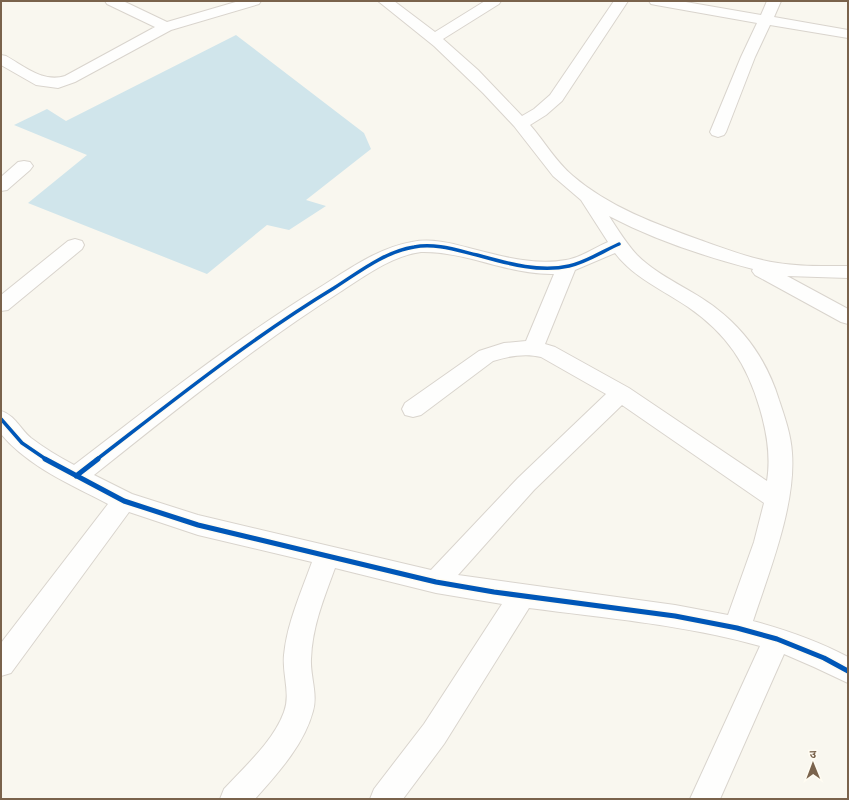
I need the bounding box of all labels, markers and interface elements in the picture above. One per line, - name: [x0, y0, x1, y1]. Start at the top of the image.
- north arrow: [793, 744, 833, 784]
- text: उ: [810, 748, 817, 761]

